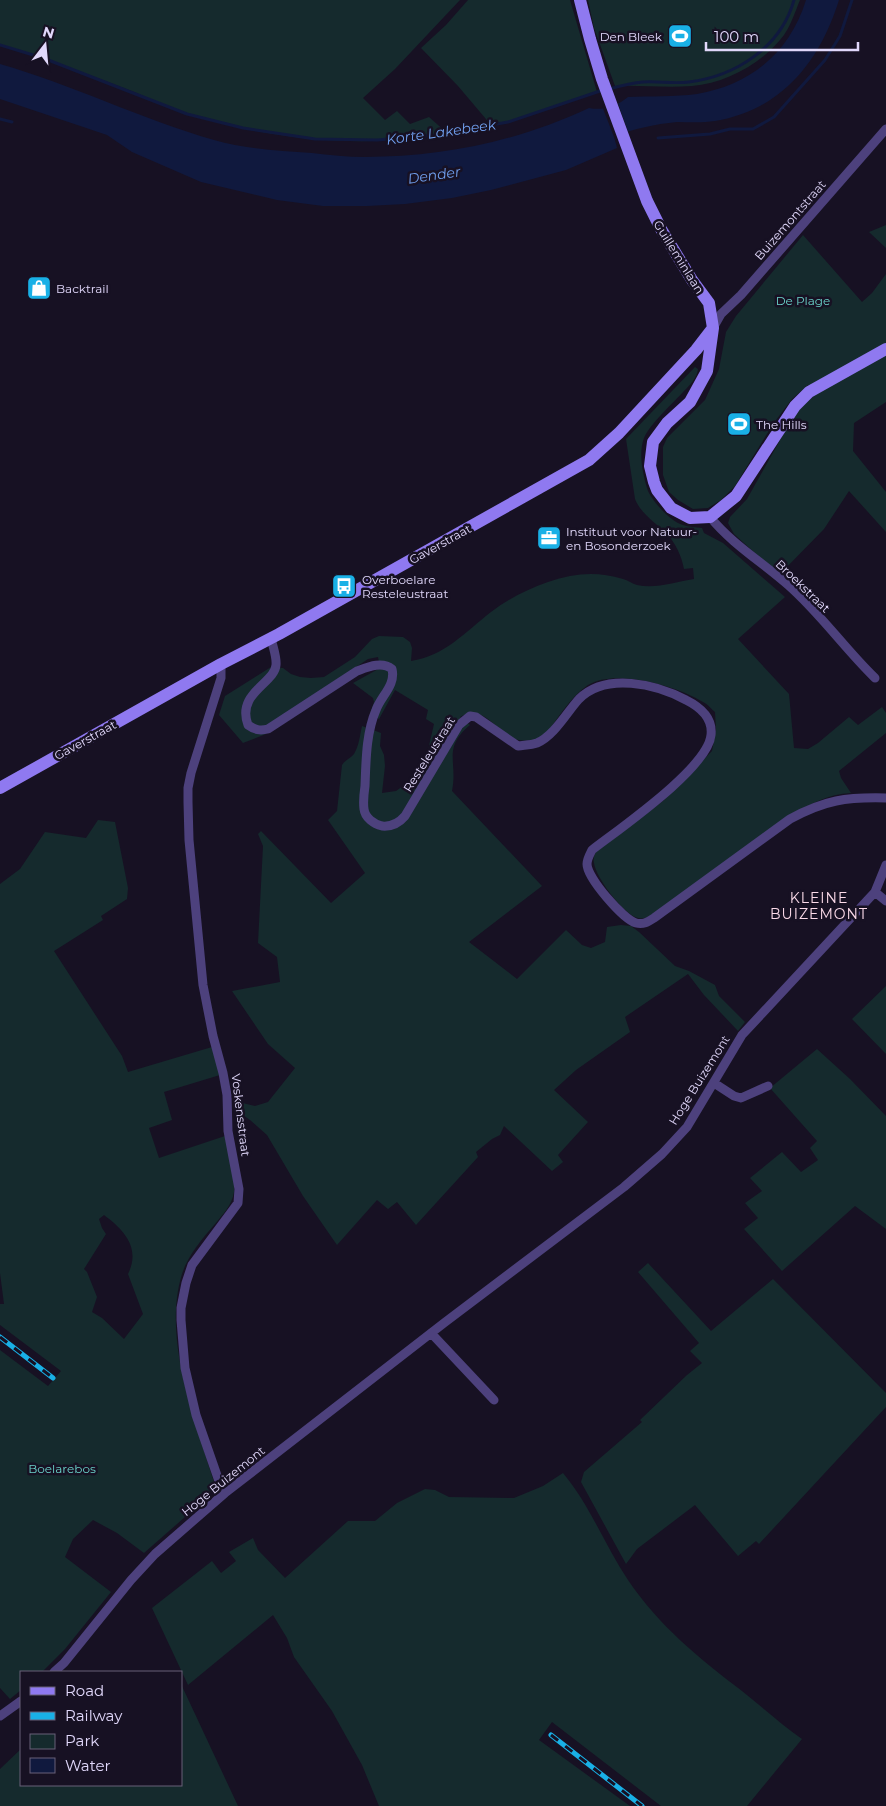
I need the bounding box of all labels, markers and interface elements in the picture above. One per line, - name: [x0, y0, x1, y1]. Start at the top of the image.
- north arrow: [20, 20, 70, 70]
- scale bar: [706, 20, 858, 52]
- text: N: [41, 22, 57, 43]
- sports icon: Den Bleek: [667, 23, 693, 49]
- text: 100 m: [714, 27, 759, 46]
- place label: Den Bleek: [600, 29, 663, 44]
- water label: Korte Lakebeek: [385, 115, 498, 149]
- water label: Dender: [406, 162, 462, 188]
- street label: Buizemontstraat: [751, 177, 829, 263]
- street label: Guilleminlaan: [650, 217, 708, 297]
- shop icon: Backtrail: [26, 275, 52, 301]
- place label: Backtrail: [56, 281, 109, 296]
- park label: De Plage: [776, 293, 830, 308]
- sports icon: The Hills: [726, 411, 752, 437]
- place label: The Hills: [756, 417, 807, 432]
- street label: Gaverstraat: [406, 521, 474, 567]
- place label: Instituut voor Natuur- en Bosonderzoek: [566, 524, 697, 553]
- office icon: Instituut voor Natuur- en Bosonderzoek: [536, 525, 562, 551]
- street label: Broekstraat: [773, 556, 833, 616]
- place label: Overboelare Resteleustraat: [362, 572, 448, 601]
- bus stop icon: Overboelare Resteleustraat: [331, 573, 357, 599]
- street label: Resteleustraat: [400, 713, 458, 795]
- street label: Gaverstraat: [51, 717, 119, 763]
- district label: KLEINE BUIZEMONT: [770, 889, 868, 923]
- street label: Hoge Buizemont: [665, 1032, 733, 1128]
- street label: Voskensstraat: [228, 1073, 254, 1157]
- street label: Hoge Buizemont: [178, 1443, 268, 1519]
- park label: Boelarebos: [28, 1461, 96, 1476]
- legend: [20, 1671, 182, 1786]
- text: Road: [65, 1681, 104, 1700]
- text: Railway: [65, 1706, 123, 1725]
- text: Park: [65, 1731, 99, 1750]
- text: Water: [65, 1756, 111, 1775]

